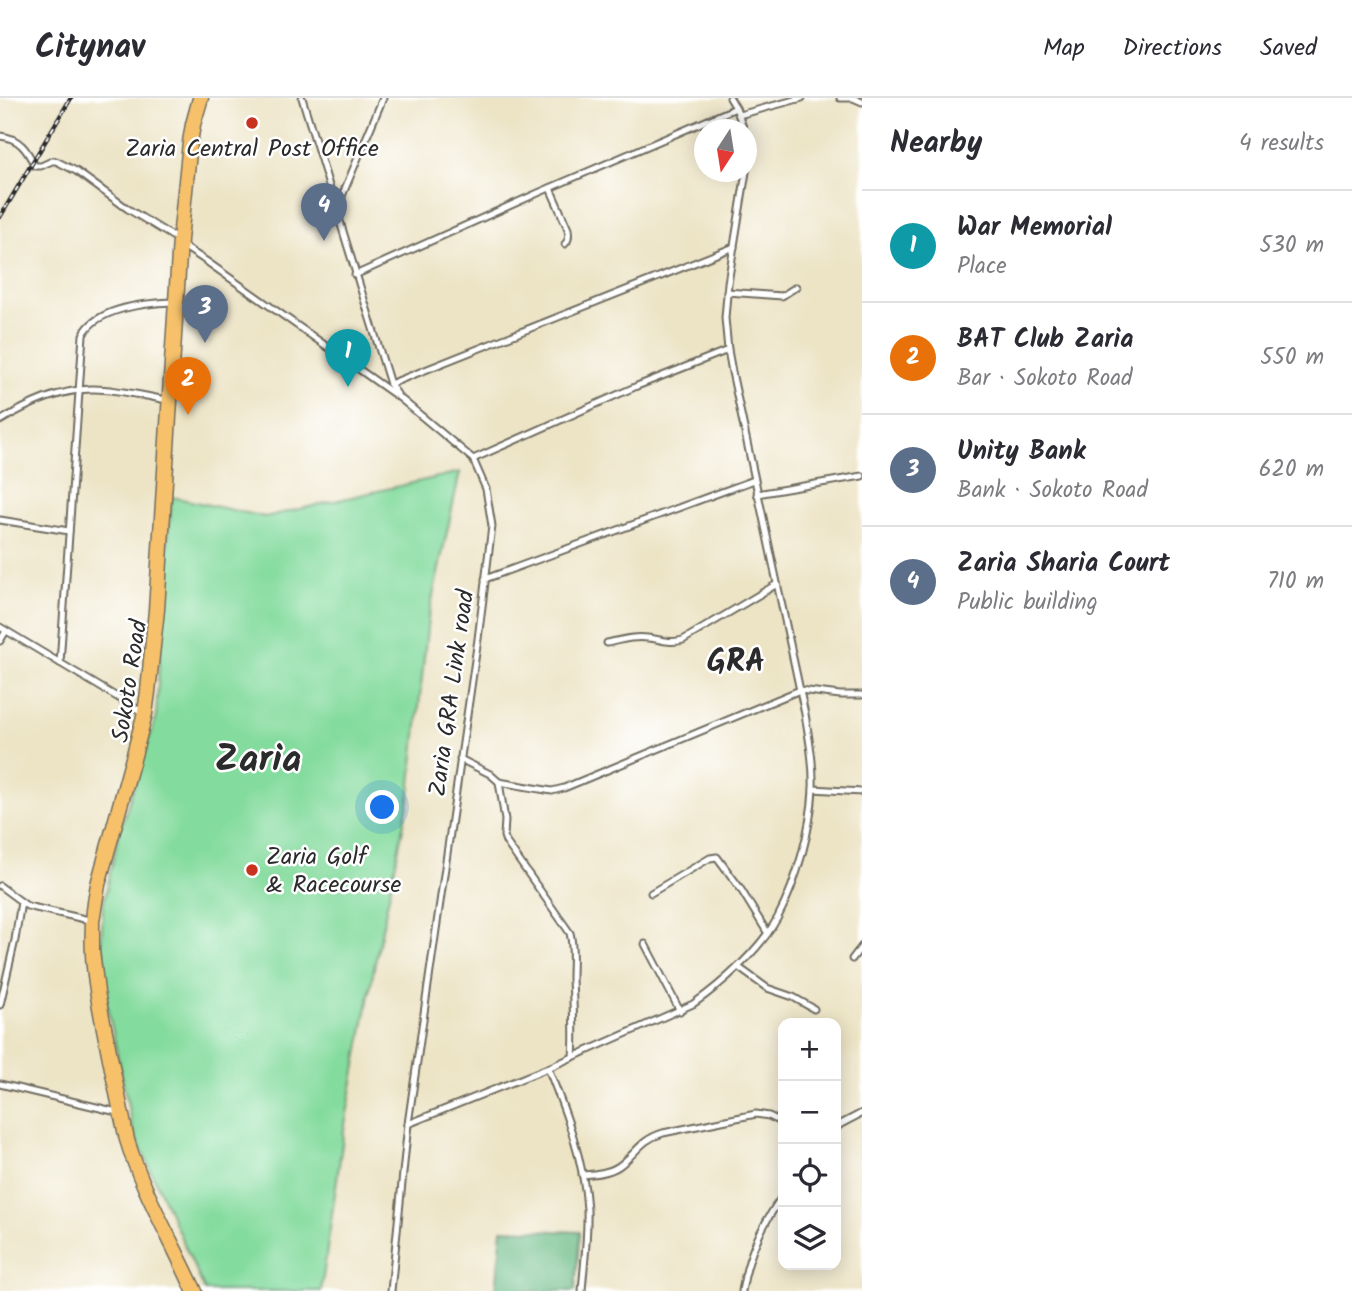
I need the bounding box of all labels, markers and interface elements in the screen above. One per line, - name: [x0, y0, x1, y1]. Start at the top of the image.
- text: Citynav: [35, 22, 145, 75]
- text: Map: [1043, 29, 1085, 68]
- text: Directions: [1123, 29, 1222, 68]
- text: Saved: [1260, 29, 1317, 68]
- marker: Zaria Central Post Office: [244, 115, 260, 131]
- north arrow: [694, 119, 757, 182]
- text: Nearby: [890, 120, 982, 168]
- text: 4 results: [1239, 126, 1324, 162]
- place label: Zaria Central Post Office: [125, 130, 379, 169]
- pin: 4: [301, 183, 347, 241]
- text: War Memorial: [957, 207, 1112, 249]
- text: 1: [910, 228, 916, 264]
- text: 530 m: [1259, 228, 1324, 264]
- text: Place: [957, 249, 1007, 285]
- pin: 3: [182, 285, 228, 343]
- text: BAT Club Zaria: [957, 319, 1134, 361]
- pin: 1: [325, 329, 371, 387]
- text: 2: [906, 340, 920, 376]
- text: 550 m: [1260, 340, 1324, 376]
- pin: 2: [165, 357, 211, 415]
- text: Bar · Sokoto Road: [957, 361, 1132, 397]
- text: Unity Bank: [957, 431, 1086, 473]
- text: 3: [907, 452, 919, 488]
- text: 620 m: [1259, 452, 1324, 488]
- text: Bank · Sokoto Road: [957, 473, 1148, 509]
- text: Zaria Sharia Court: [957, 543, 1170, 585]
- text: 4: [907, 564, 919, 600]
- text: 710 m: [1267, 564, 1324, 600]
- text: Public building: [957, 585, 1098, 621]
- street label: Zaria GRA Link road: [419, 586, 486, 799]
- street label: Sokoto Road: [102, 616, 160, 745]
- district label: GRA: [707, 637, 765, 688]
- district label: Zaria: [215, 731, 301, 791]
- your location: [365, 790, 399, 824]
- place label: Zaria Golf & Racecourse: [266, 838, 402, 905]
- marker: Zaria Golf & Racecourse: [244, 862, 260, 878]
- map controls: [778, 1018, 841, 1270]
- button: +: [778, 1018, 841, 1081]
- button: −: [778, 1081, 841, 1144]
- button: locate: [778, 1144, 841, 1207]
- button: layers: [778, 1207, 841, 1270]

